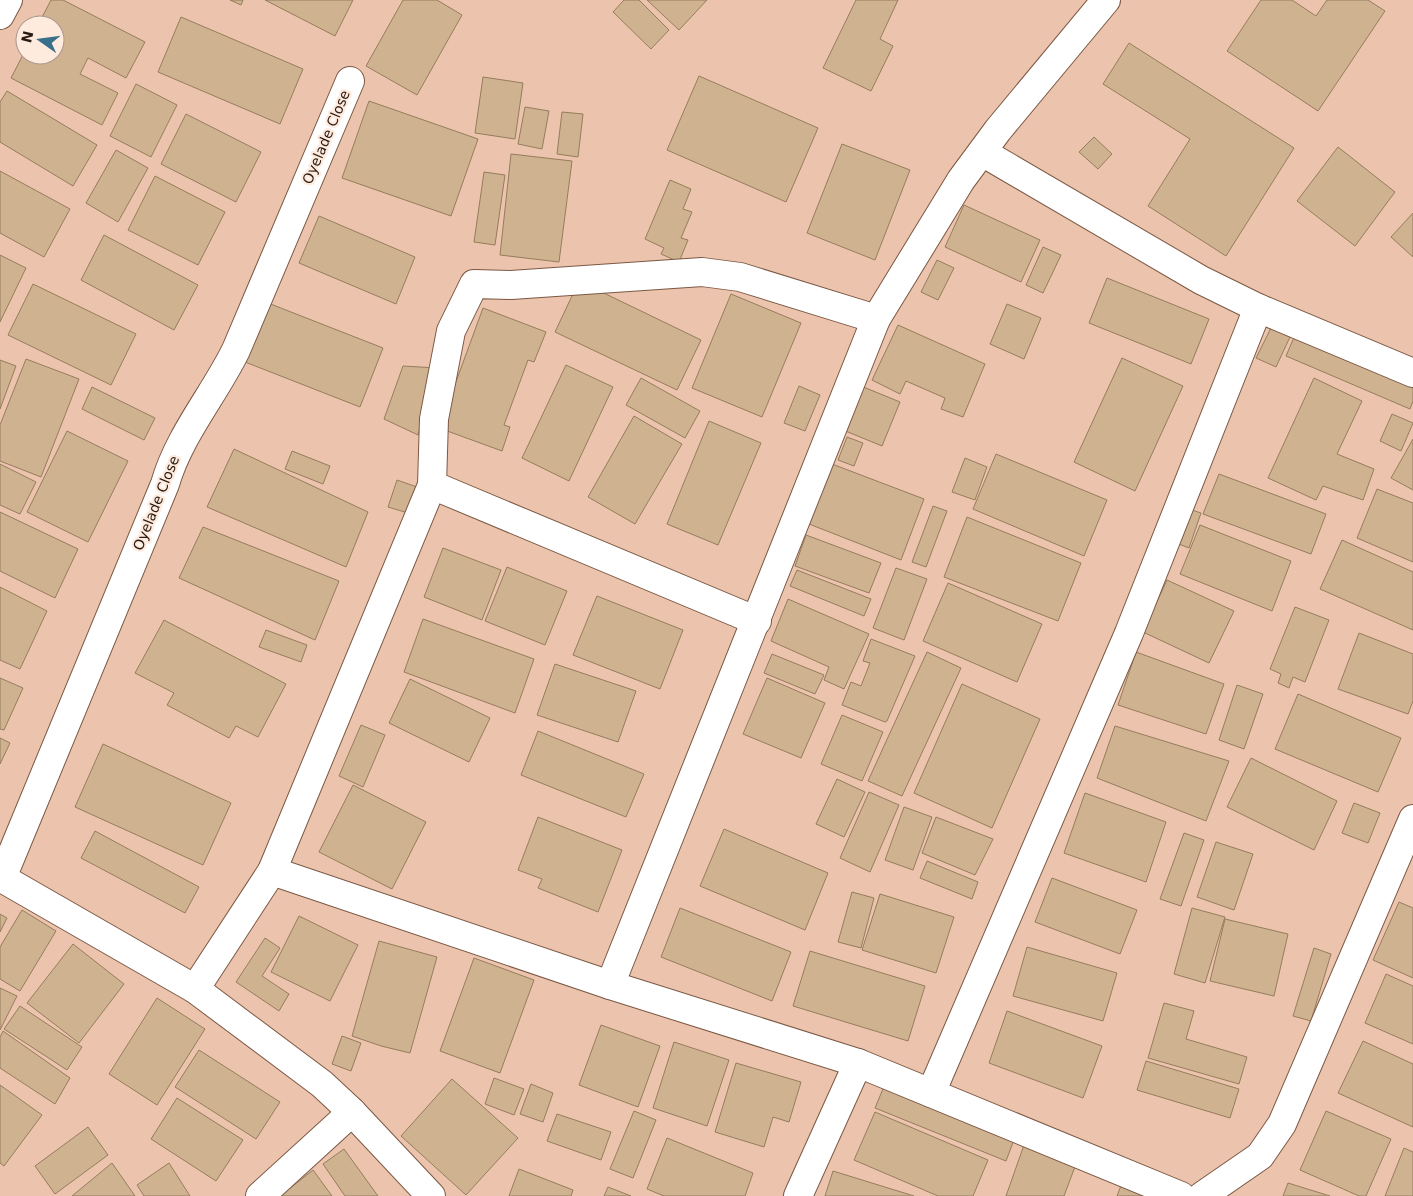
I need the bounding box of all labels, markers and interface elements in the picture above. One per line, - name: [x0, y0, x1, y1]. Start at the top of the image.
- north arrow: [15, 15, 65, 65]
- text: N: [18, 29, 37, 44]
- street label: Oyelade Close: [299, 88, 353, 186]
- street label: Oyelade Close: [130, 453, 182, 553]

